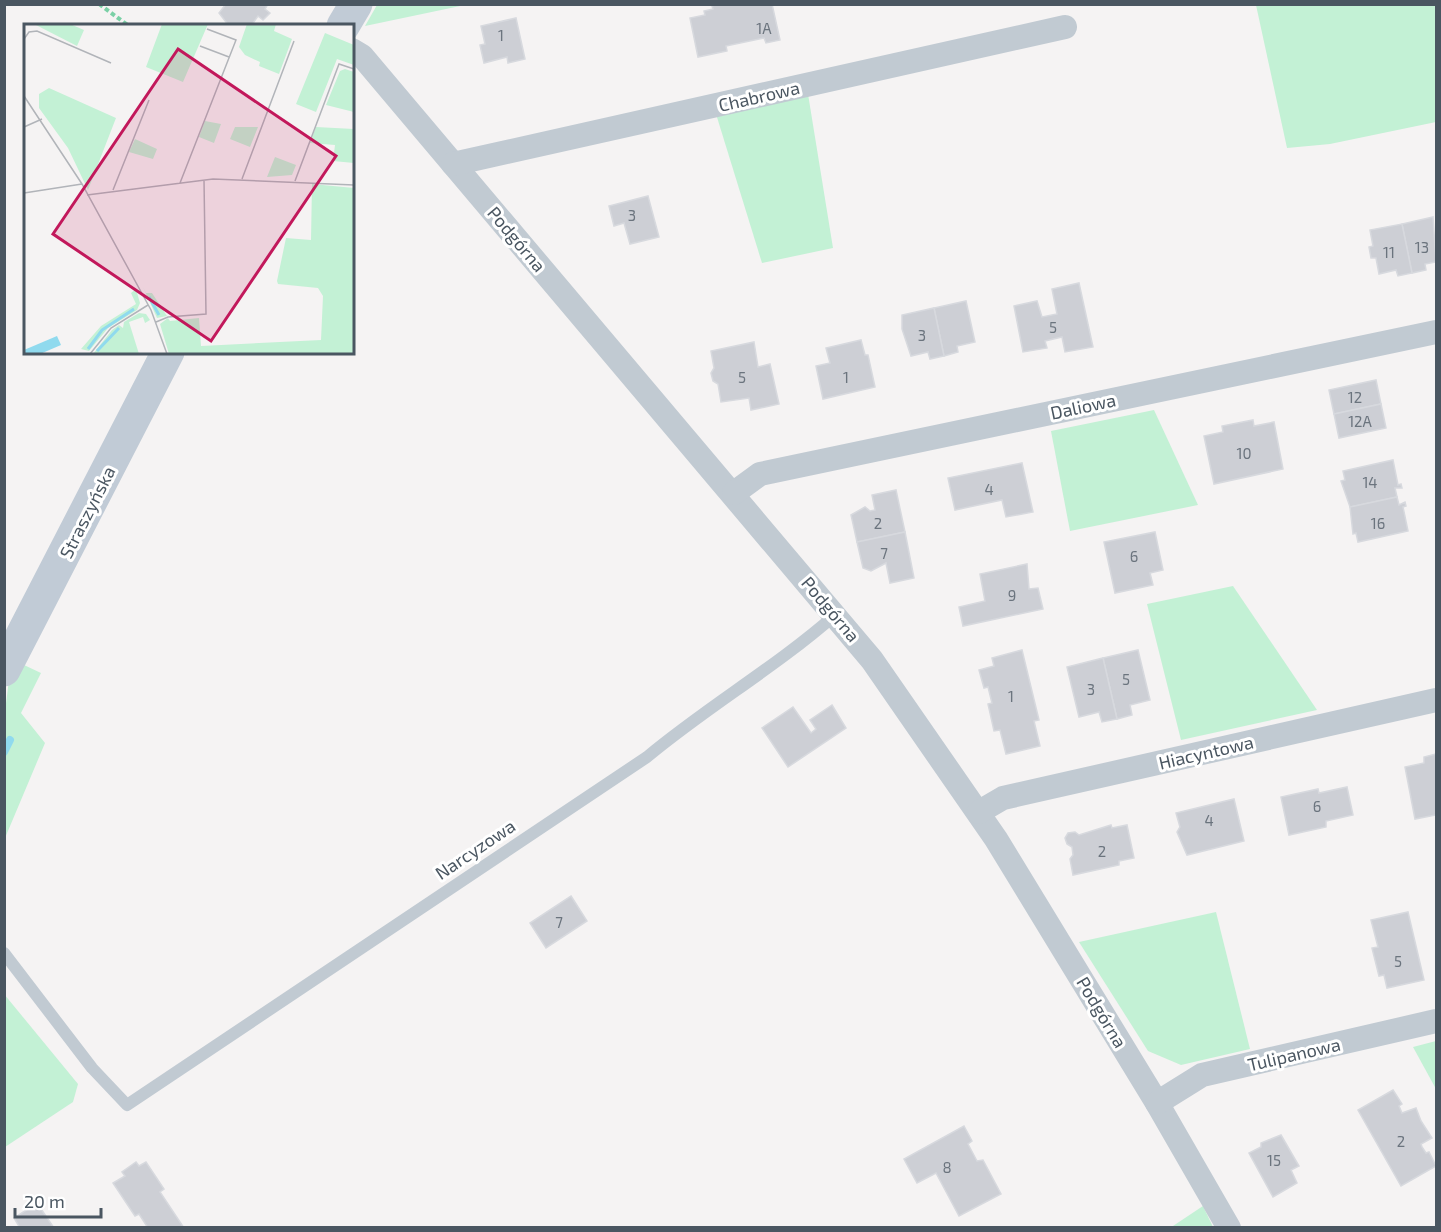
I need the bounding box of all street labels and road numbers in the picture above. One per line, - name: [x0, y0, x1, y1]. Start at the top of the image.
- street label: Chabrowa: [716, 76, 802, 116]
- street label: Podgórna: [483, 202, 551, 276]
- street label: Daliowa: [1048, 388, 1118, 424]
- street label: Straszyńska: [54, 462, 120, 562]
- street label: Podgórna: [797, 572, 865, 646]
- street label: Hiacyntowa: [1156, 730, 1256, 774]
- street label: Narcyzowa: [431, 814, 519, 884]
- street label: Podgórna: [1072, 973, 1132, 1051]
- street label: Tulipanowa: [1245, 1033, 1343, 1075]

